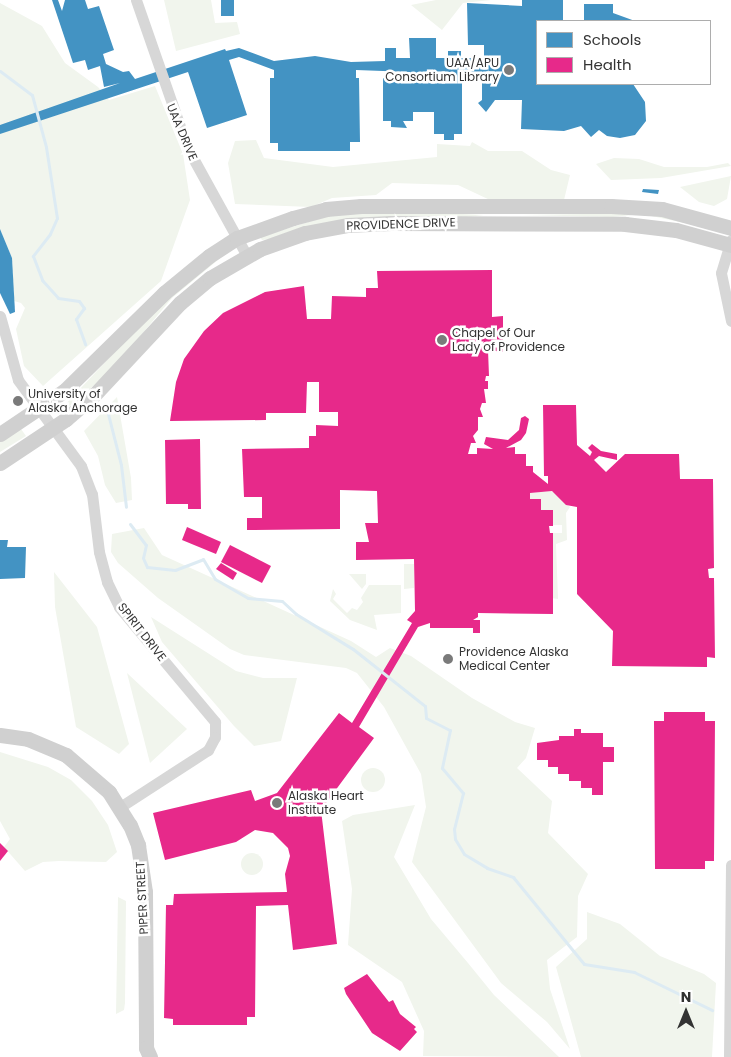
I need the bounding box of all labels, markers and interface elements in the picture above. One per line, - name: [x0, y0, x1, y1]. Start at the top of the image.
- legend: [536, 20, 711, 85]
- text: Schools: [583, 29, 641, 50]
- text: Health: [583, 54, 632, 75]
- place label: UAA/APU Consortium Library: [385, 56, 499, 84]
- marker: UAA/APU Consortium Library: [503, 64, 515, 76]
- street label: UAA DRIVE: [164, 101, 200, 163]
- street label: PROVIDENCE DRIVE: [346, 215, 456, 233]
- place label: Chapel of Our Lady of Providence: [452, 326, 565, 354]
- marker: Chapel of Our Lady of Providence: [436, 334, 448, 346]
- place label: University of Alaska Anchorage: [28, 387, 137, 415]
- marker: University of Alaska Anchorage: [12, 395, 24, 407]
- street label: SPIRIT DRIVE: [115, 600, 169, 664]
- place label: Providence Alaska Medical Center: [459, 645, 569, 673]
- marker: Providence Alaska Medical Center: [441, 652, 455, 666]
- place label: Alaska Heart Institute: [288, 789, 364, 817]
- marker: Alaska Heart Institute: [270, 796, 284, 810]
- street label: PIPER STREET: [133, 861, 151, 935]
- north arrow: [661, 987, 711, 1037]
- text: N: [681, 987, 691, 1007]

